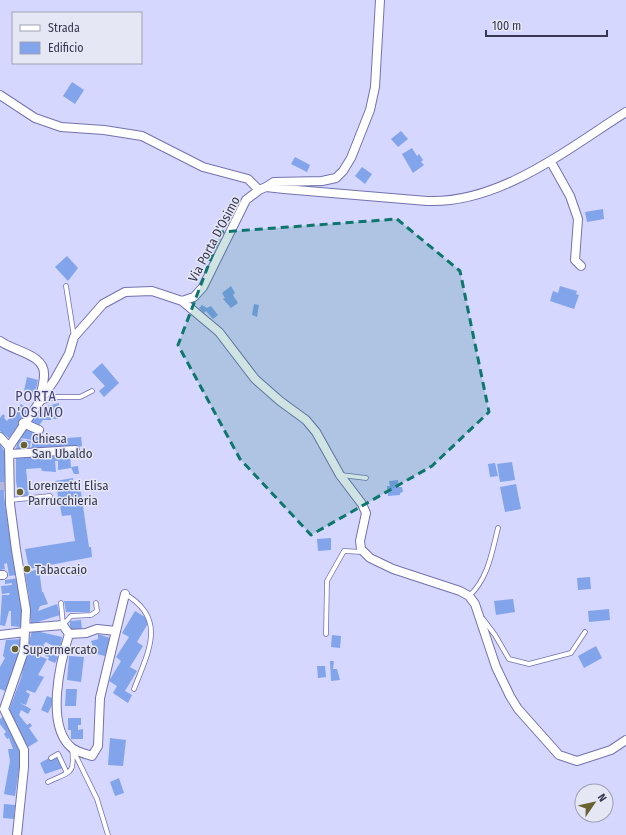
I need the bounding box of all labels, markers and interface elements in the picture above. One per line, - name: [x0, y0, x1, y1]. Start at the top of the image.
- legend: [12, 12, 142, 64]
- scale bar: [486, 12, 607, 38]
- text: 100 m: [492, 19, 521, 33]
- text: Strada: [48, 21, 80, 35]
- text: Edificio: [48, 41, 84, 55]
- street label: Via Porta D'Osimo: [185, 194, 243, 284]
- district label: PORTA D'OSIMO: [8, 388, 64, 421]
- place label: Chiesa San Ubaldo: [32, 431, 93, 461]
- marker: Chiesa San Ubaldo: [19, 440, 29, 450]
- place label: Lorenzetti Elisa Parrucchieria: [28, 478, 109, 508]
- marker: Lorenzetti Elisa Parrucchieria: [15, 487, 25, 497]
- place label: Tabaccaio: [35, 562, 87, 577]
- marker: Tabaccaio: [22, 564, 32, 574]
- place label: Supermercato: [23, 642, 98, 657]
- marker: Supermercato: [10, 644, 20, 654]
- north arrow: [574, 783, 614, 823]
- text: N: [595, 791, 609, 804]

